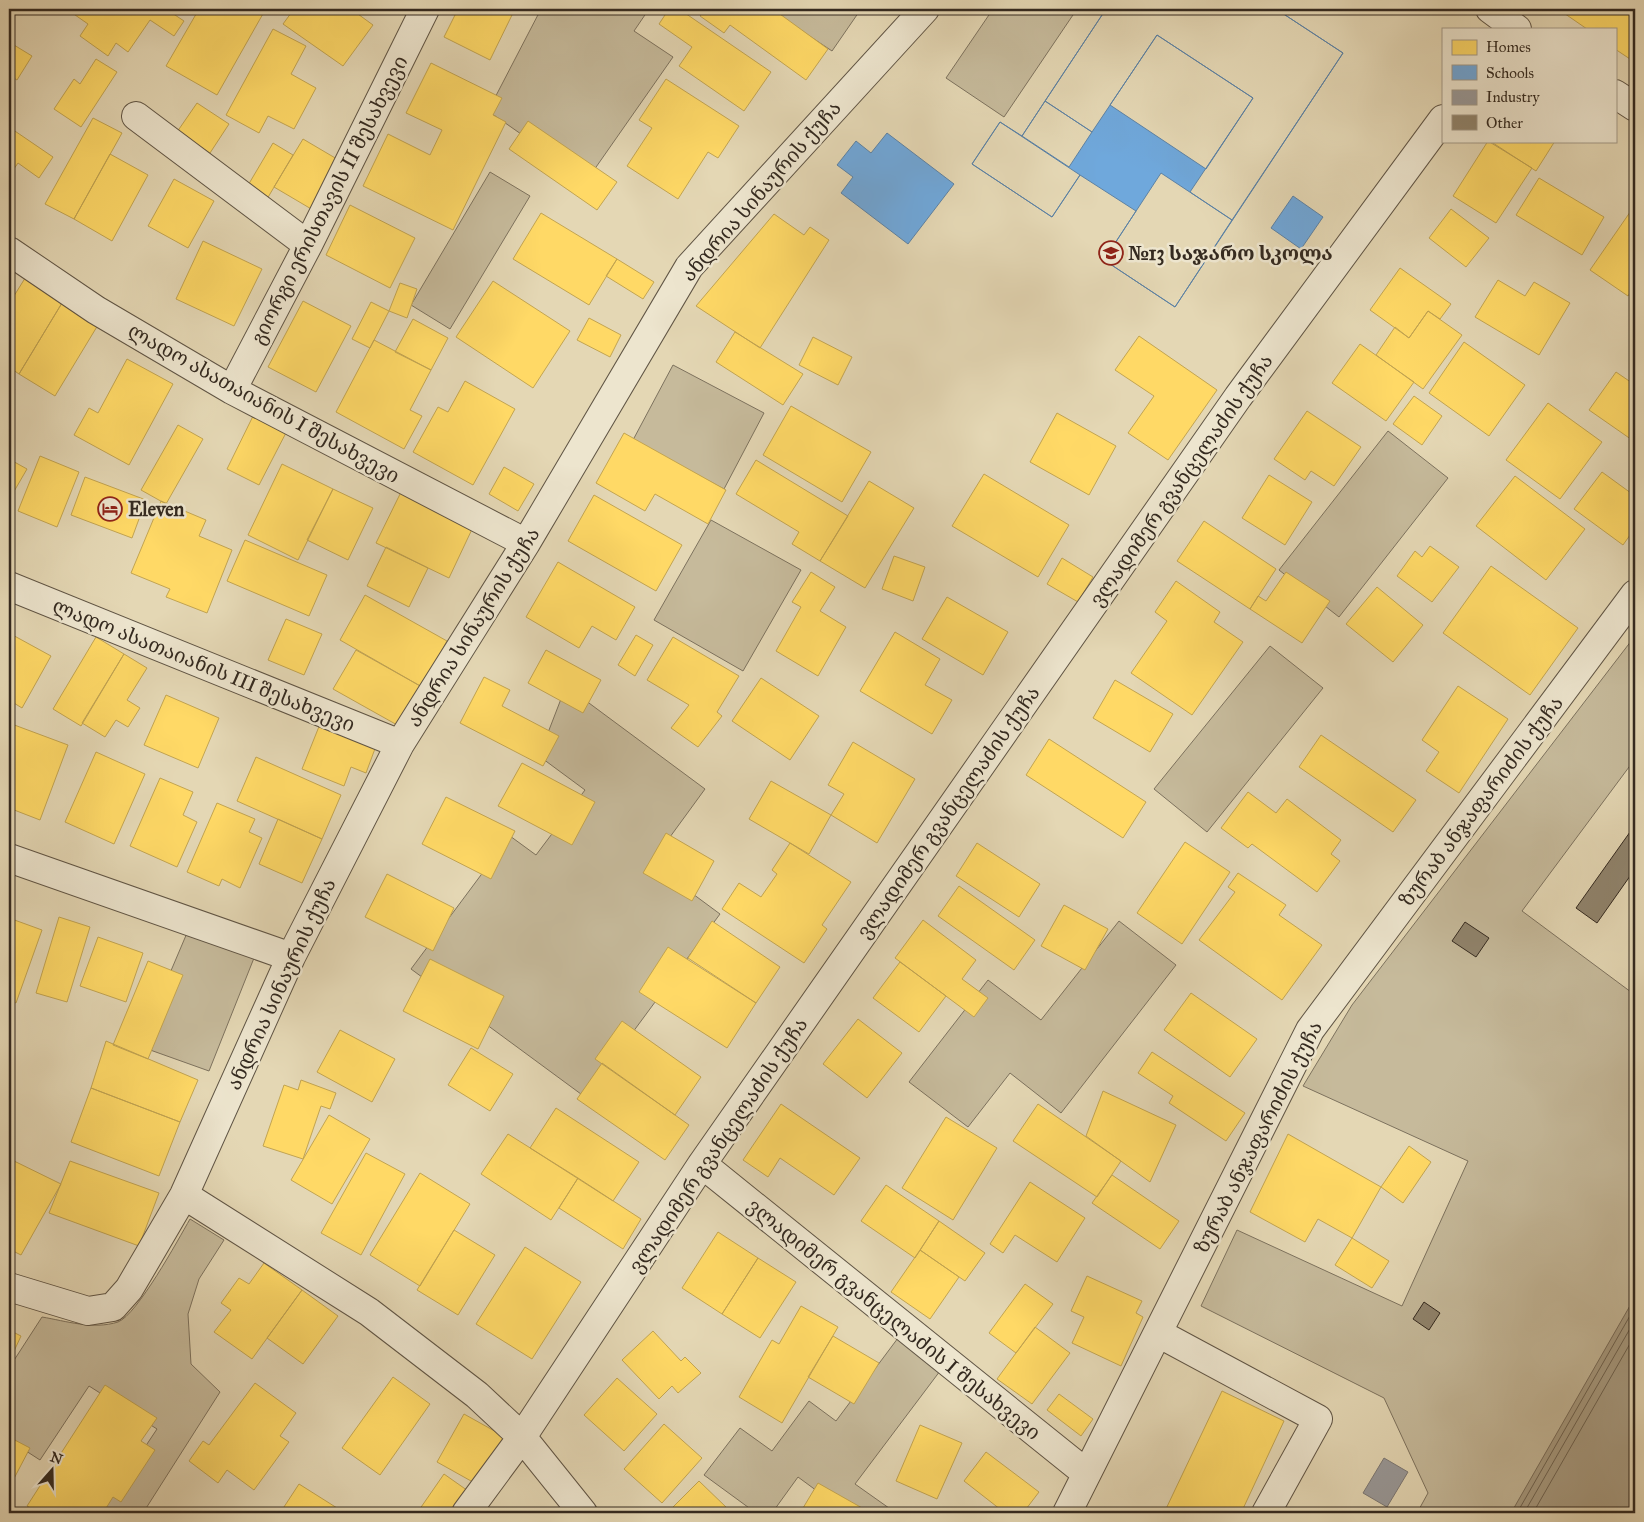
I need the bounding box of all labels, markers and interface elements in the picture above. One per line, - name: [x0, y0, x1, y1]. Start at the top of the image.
- legend: [1442, 28, 1616, 142]
- text: Homes: [1486, 38, 1531, 56]
- street label: გიორგი ერისთავის II შესახვევი: [245, 52, 413, 348]
- text: Schools: [1486, 64, 1534, 82]
- text: Industry: [1486, 88, 1540, 106]
- street label: ანდრია სინაურის ქუჩა: [676, 96, 846, 286]
- text: Other: [1486, 114, 1523, 132]
- school or university icon: №13 საჯარო სკოლა: [1098, 240, 1124, 266]
- place label: №13 საჯარო სკოლა: [1128, 241, 1333, 266]
- street label: ლადო ასათაიანის I შესახვევი: [124, 318, 404, 488]
- street label: ვლადიმერ გვანცელაძის ქუჩა: [1084, 349, 1278, 611]
- hotel icon: Eleven: [97, 496, 123, 522]
- place label: Eleven: [128, 497, 185, 521]
- street label: ანდრია სინაურის ქუჩა: [402, 523, 544, 731]
- street label: ლადო ასათაიანის III შესახვევი: [49, 593, 359, 737]
- street label: ვლადიმერ გვანცელაძის ქუჩა: [851, 681, 1045, 943]
- street label: ზურაბ ანჯაფარიძის ქუჩა: [1394, 691, 1568, 911]
- street label: ანდრია სინაურის ქუჩა: [221, 874, 341, 1094]
- street label: ვლადიმერ გვანცელაძის ქუჩა: [624, 1013, 812, 1277]
- street label: ზურაბ ანჯაფარიძის ქუჩა: [1189, 1017, 1327, 1257]
- street label: ვლადიმერ გვანცელაძის I შესახვევი: [743, 1193, 1045, 1445]
- north arrow: [28, 1444, 78, 1494]
- text: N: [48, 1448, 65, 1468]

